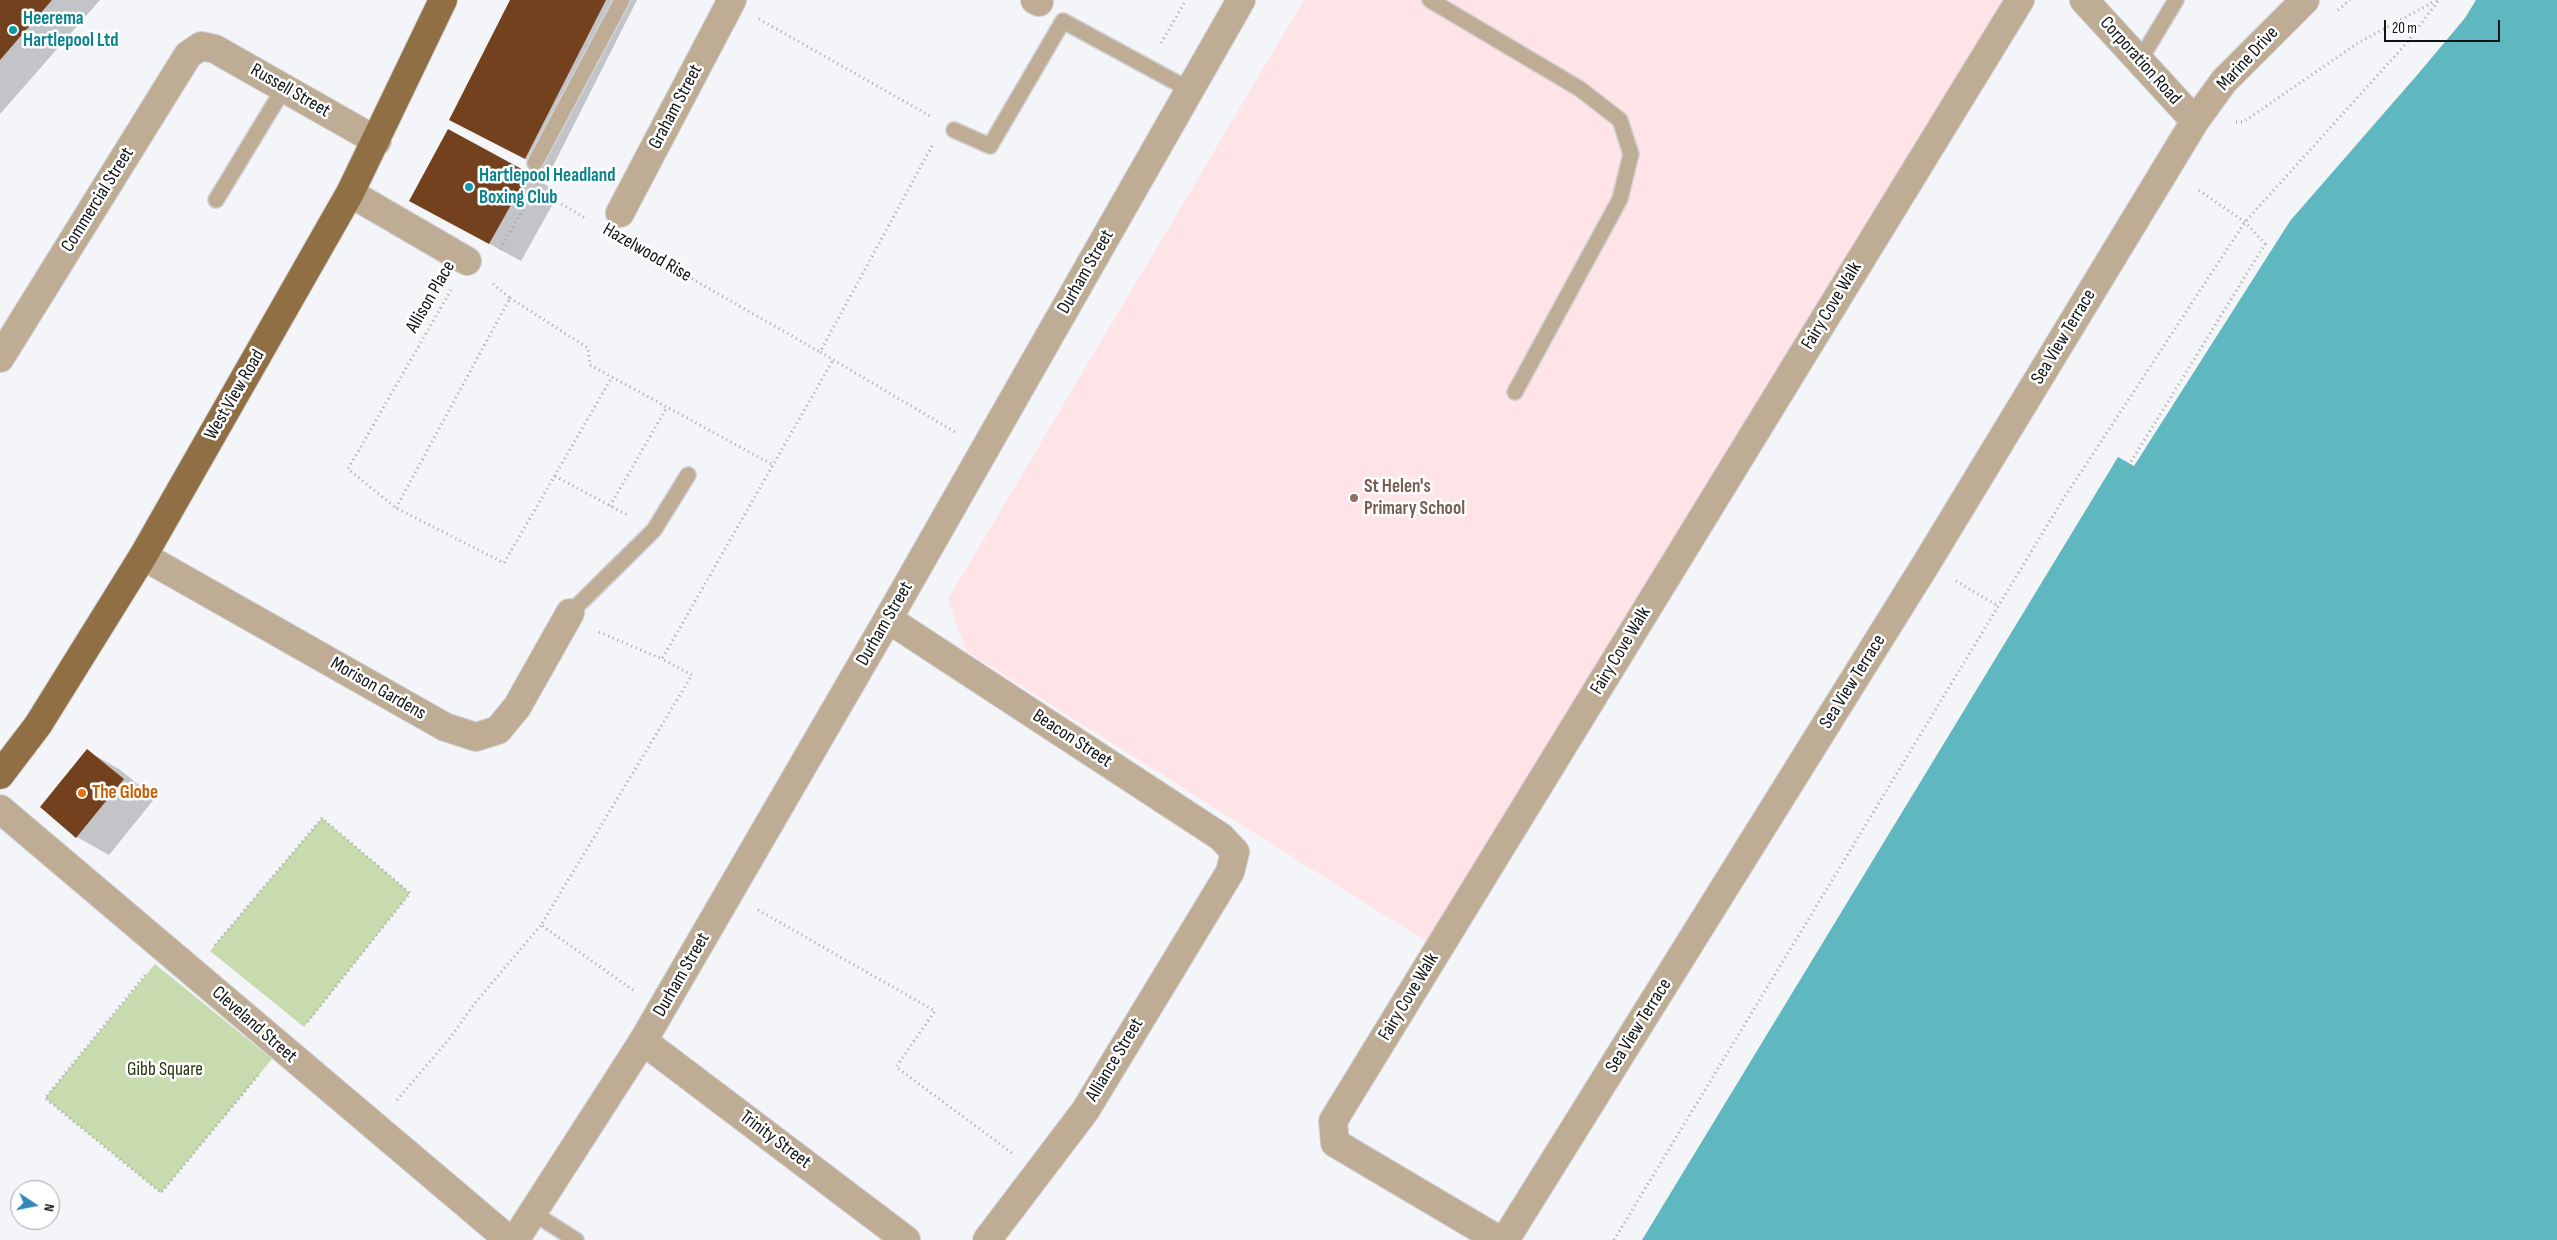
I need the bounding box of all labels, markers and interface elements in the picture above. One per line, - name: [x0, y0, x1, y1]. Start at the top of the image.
- place label: Heerema Hartlepool Ltd: [23, 8, 119, 52]
- scale bar: [2387, 10, 2503, 42]
- street label: Corporation Road: [2095, 12, 2185, 110]
- text: 20 m: [2392, 19, 2417, 38]
- street label: Marine Drive: [2213, 22, 2283, 96]
- marker: Heerema Hartlepool Ltd: [7, 24, 19, 36]
- street label: Russell Street: [246, 59, 334, 123]
- street label: Graham Street: [644, 61, 708, 153]
- street label: Commercial Street: [57, 143, 139, 257]
- place label: Hartlepool Headland Boxing Club: [479, 165, 616, 209]
- marker: Hartlepool Headland Boxing Club: [463, 181, 475, 193]
- street label: Hazelwood Rise: [599, 218, 695, 288]
- street label: Durham Street: [1053, 226, 1119, 318]
- street label: Allison Place: [401, 257, 461, 337]
- street label: Fairy Cove Walk: [1797, 258, 1867, 354]
- street label: Sea View Terrace: [2027, 285, 2101, 389]
- street label: West View Road: [200, 346, 270, 444]
- place label: St Helen's Primary School: [1364, 476, 1465, 520]
- marker: St Helen's Primary School: [1348, 492, 1360, 504]
- street label: Durham Street: [852, 578, 918, 670]
- street label: Fairy Cove Walk: [1586, 603, 1656, 699]
- street label: Sea View Terrace: [1815, 631, 1891, 733]
- street label: Morison Gardens: [326, 653, 430, 725]
- street label: Beacon Street: [1028, 705, 1116, 773]
- place label: The Globe: [92, 782, 158, 804]
- marker: The Globe: [76, 787, 88, 799]
- street label: Durham Street: [649, 929, 715, 1021]
- street label: Fairy Cove Walk: [1374, 949, 1444, 1045]
- street label: Sea View Terrace: [1601, 975, 1677, 1077]
- street label: Cleveland Street: [207, 982, 301, 1068]
- street label: Alliance Street: [1081, 1014, 1149, 1106]
- park label: Gibb Square: [127, 1059, 203, 1081]
- street label: Trinity Street: [735, 1106, 815, 1174]
- north arrow: [10, 1180, 60, 1230]
- text: N: [40, 1202, 58, 1213]

